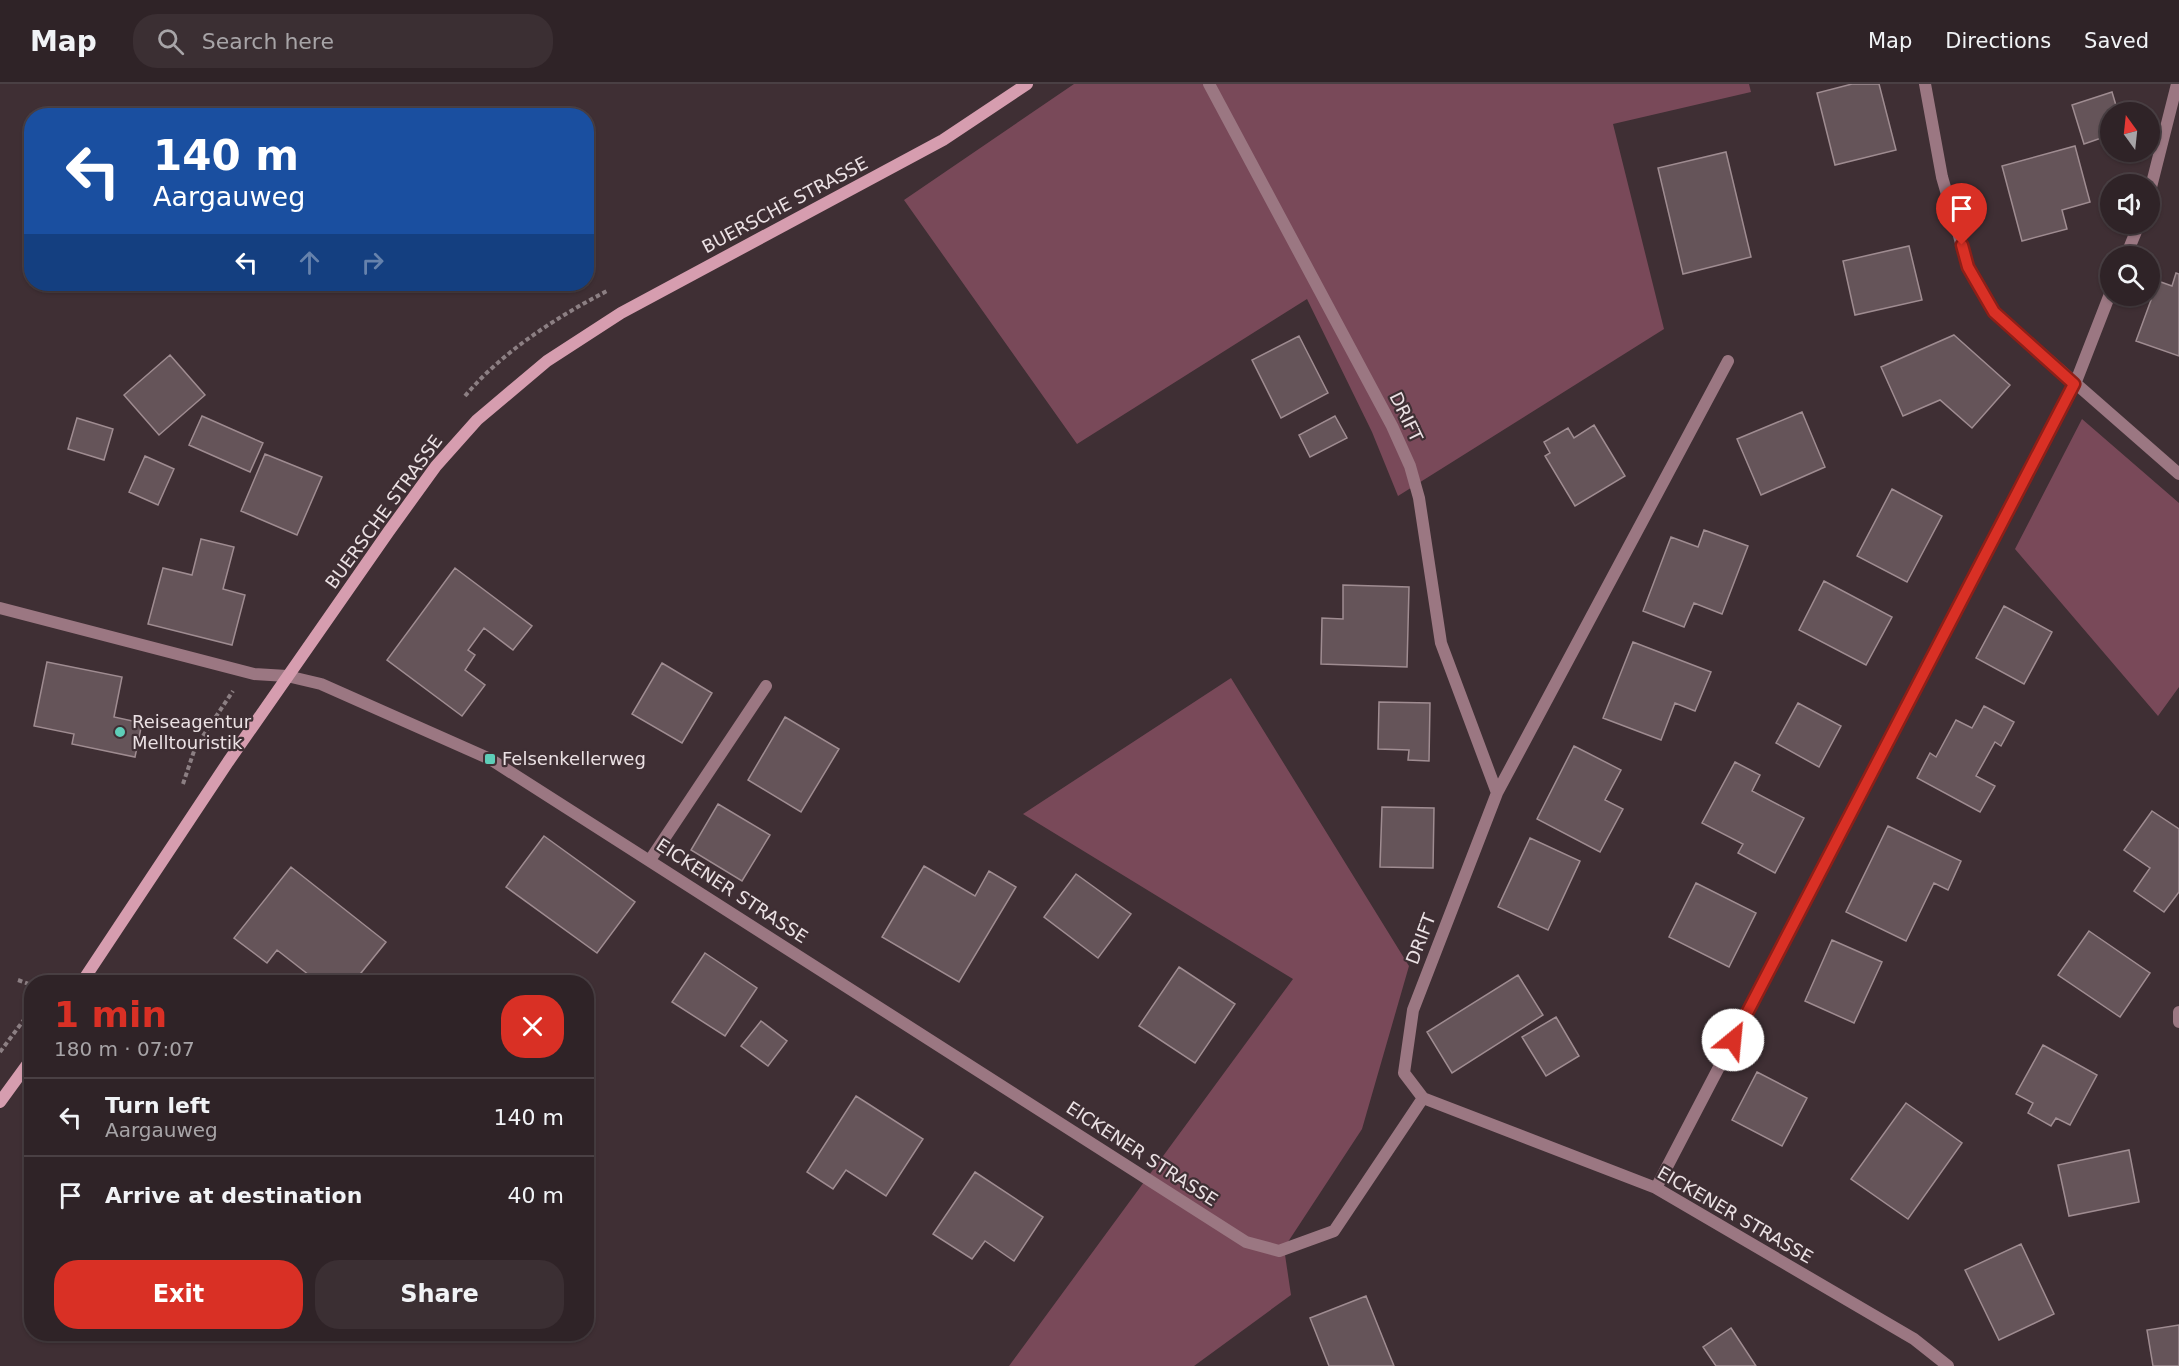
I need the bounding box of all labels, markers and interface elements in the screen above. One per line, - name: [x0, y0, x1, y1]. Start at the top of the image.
- search box: [133, 14, 553, 68]
- text: Map: [30, 25, 97, 58]
- icon: search: [154, 25, 187, 58]
- text: Search here: [202, 29, 334, 54]
- text: Map: [1868, 29, 1912, 53]
- text: Directions: [1945, 29, 2051, 53]
- text: Saved: [2084, 29, 2149, 53]
- north arrow: [2100, 102, 2160, 162]
- map controls: [2100, 102, 2160, 306]
- text: 140 m: [153, 131, 299, 180]
- icon: left: [54, 132, 132, 210]
- street label: BUERSCHE STRASSE: [698, 152, 871, 257]
- button: sound: [2100, 174, 2160, 234]
- text: Aargauweg: [153, 181, 305, 212]
- pin: [1936, 183, 1987, 245]
- icon: arrive: [1945, 192, 1978, 225]
- icon: left: [230, 246, 263, 279]
- icon: ahead: [293, 246, 326, 279]
- icon: right: [356, 246, 389, 279]
- button: search: [2100, 246, 2160, 306]
- street label: DRIFT: [1385, 388, 1428, 446]
- street label: BUERSCHE STRASSE: [321, 431, 446, 593]
- place label: Reiseagentur Melltouristik: [132, 711, 252, 753]
- marker: Reiseagentur Melltouristik: [113, 725, 127, 739]
- place label: Felsenkellerweg: [502, 748, 646, 769]
- marker: Felsenkellerweg: [483, 752, 497, 766]
- street label: EICKENER STRASSE: [653, 834, 812, 947]
- street label: DRIFT: [1401, 910, 1440, 967]
- text: 1 min: [54, 994, 167, 1035]
- button: close: [501, 995, 564, 1058]
- position arrow: [1701, 1008, 1765, 1072]
- text: 180 m · 07:07: [54, 1037, 195, 1061]
- text: Turn left: [105, 1093, 210, 1118]
- street label: EICKENER STRASSE: [1063, 1097, 1222, 1210]
- icon: left: [54, 1101, 87, 1134]
- text: 140 m: [494, 1105, 564, 1130]
- text: Aargauweg: [105, 1118, 218, 1142]
- street label: EICKENER STRASSE: [1654, 1161, 1817, 1268]
- icon: arrive: [54, 1179, 87, 1212]
- text: Arrive at destination: [105, 1183, 362, 1208]
- text: 40 m: [508, 1183, 564, 1208]
- button: Exit: [54, 1260, 303, 1329]
- button: Share: [315, 1260, 564, 1329]

